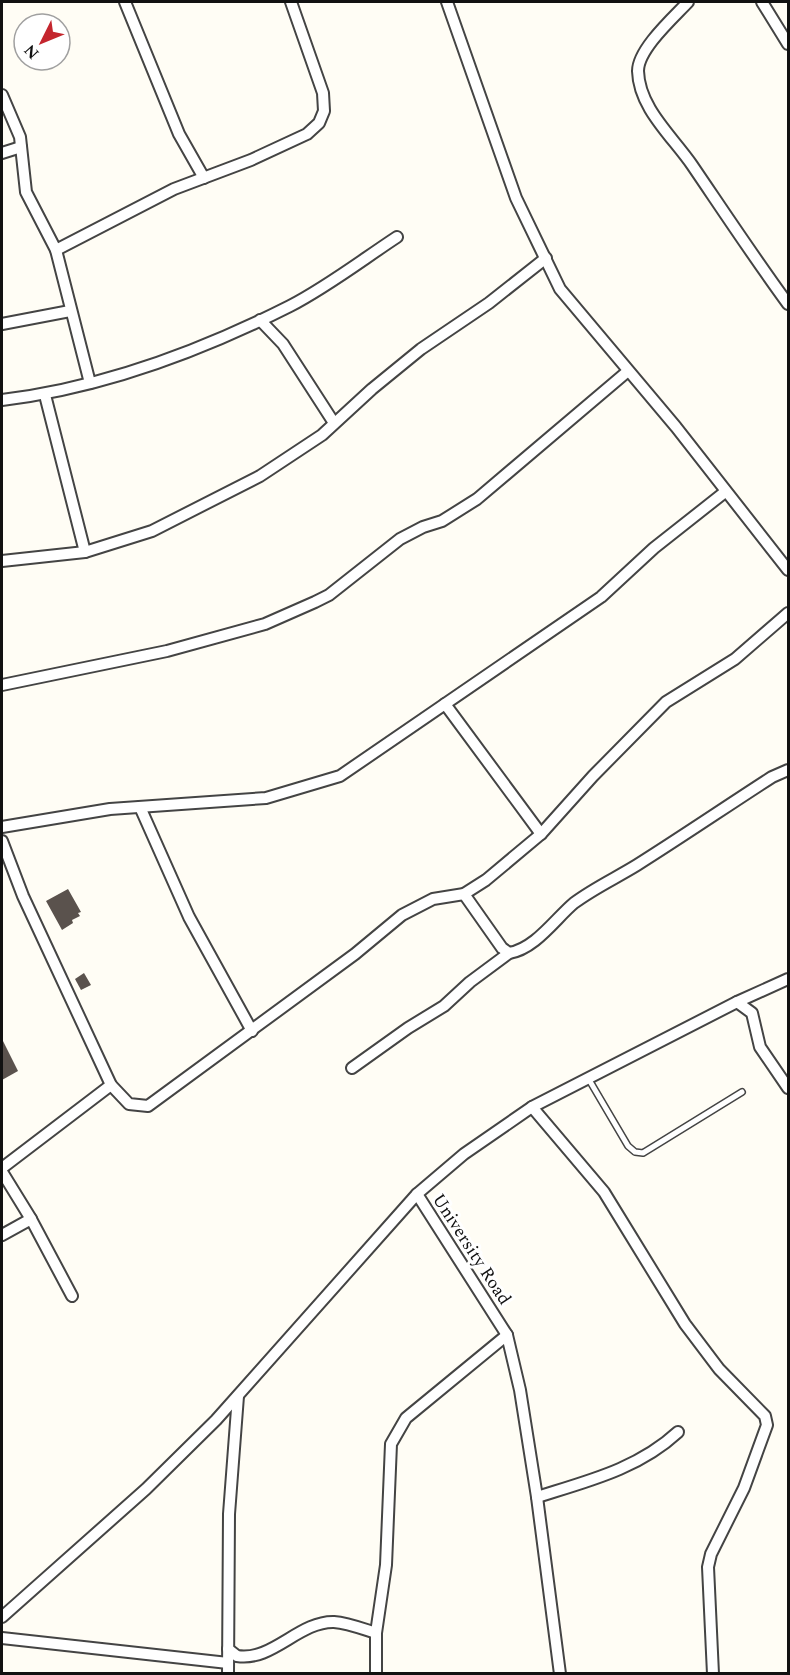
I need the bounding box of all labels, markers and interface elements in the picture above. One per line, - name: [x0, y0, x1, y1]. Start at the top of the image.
- north arrow: [12, 12, 72, 72]
- text: N: [19, 39, 45, 65]
- street label: University Road: [425, 1188, 518, 1310]

